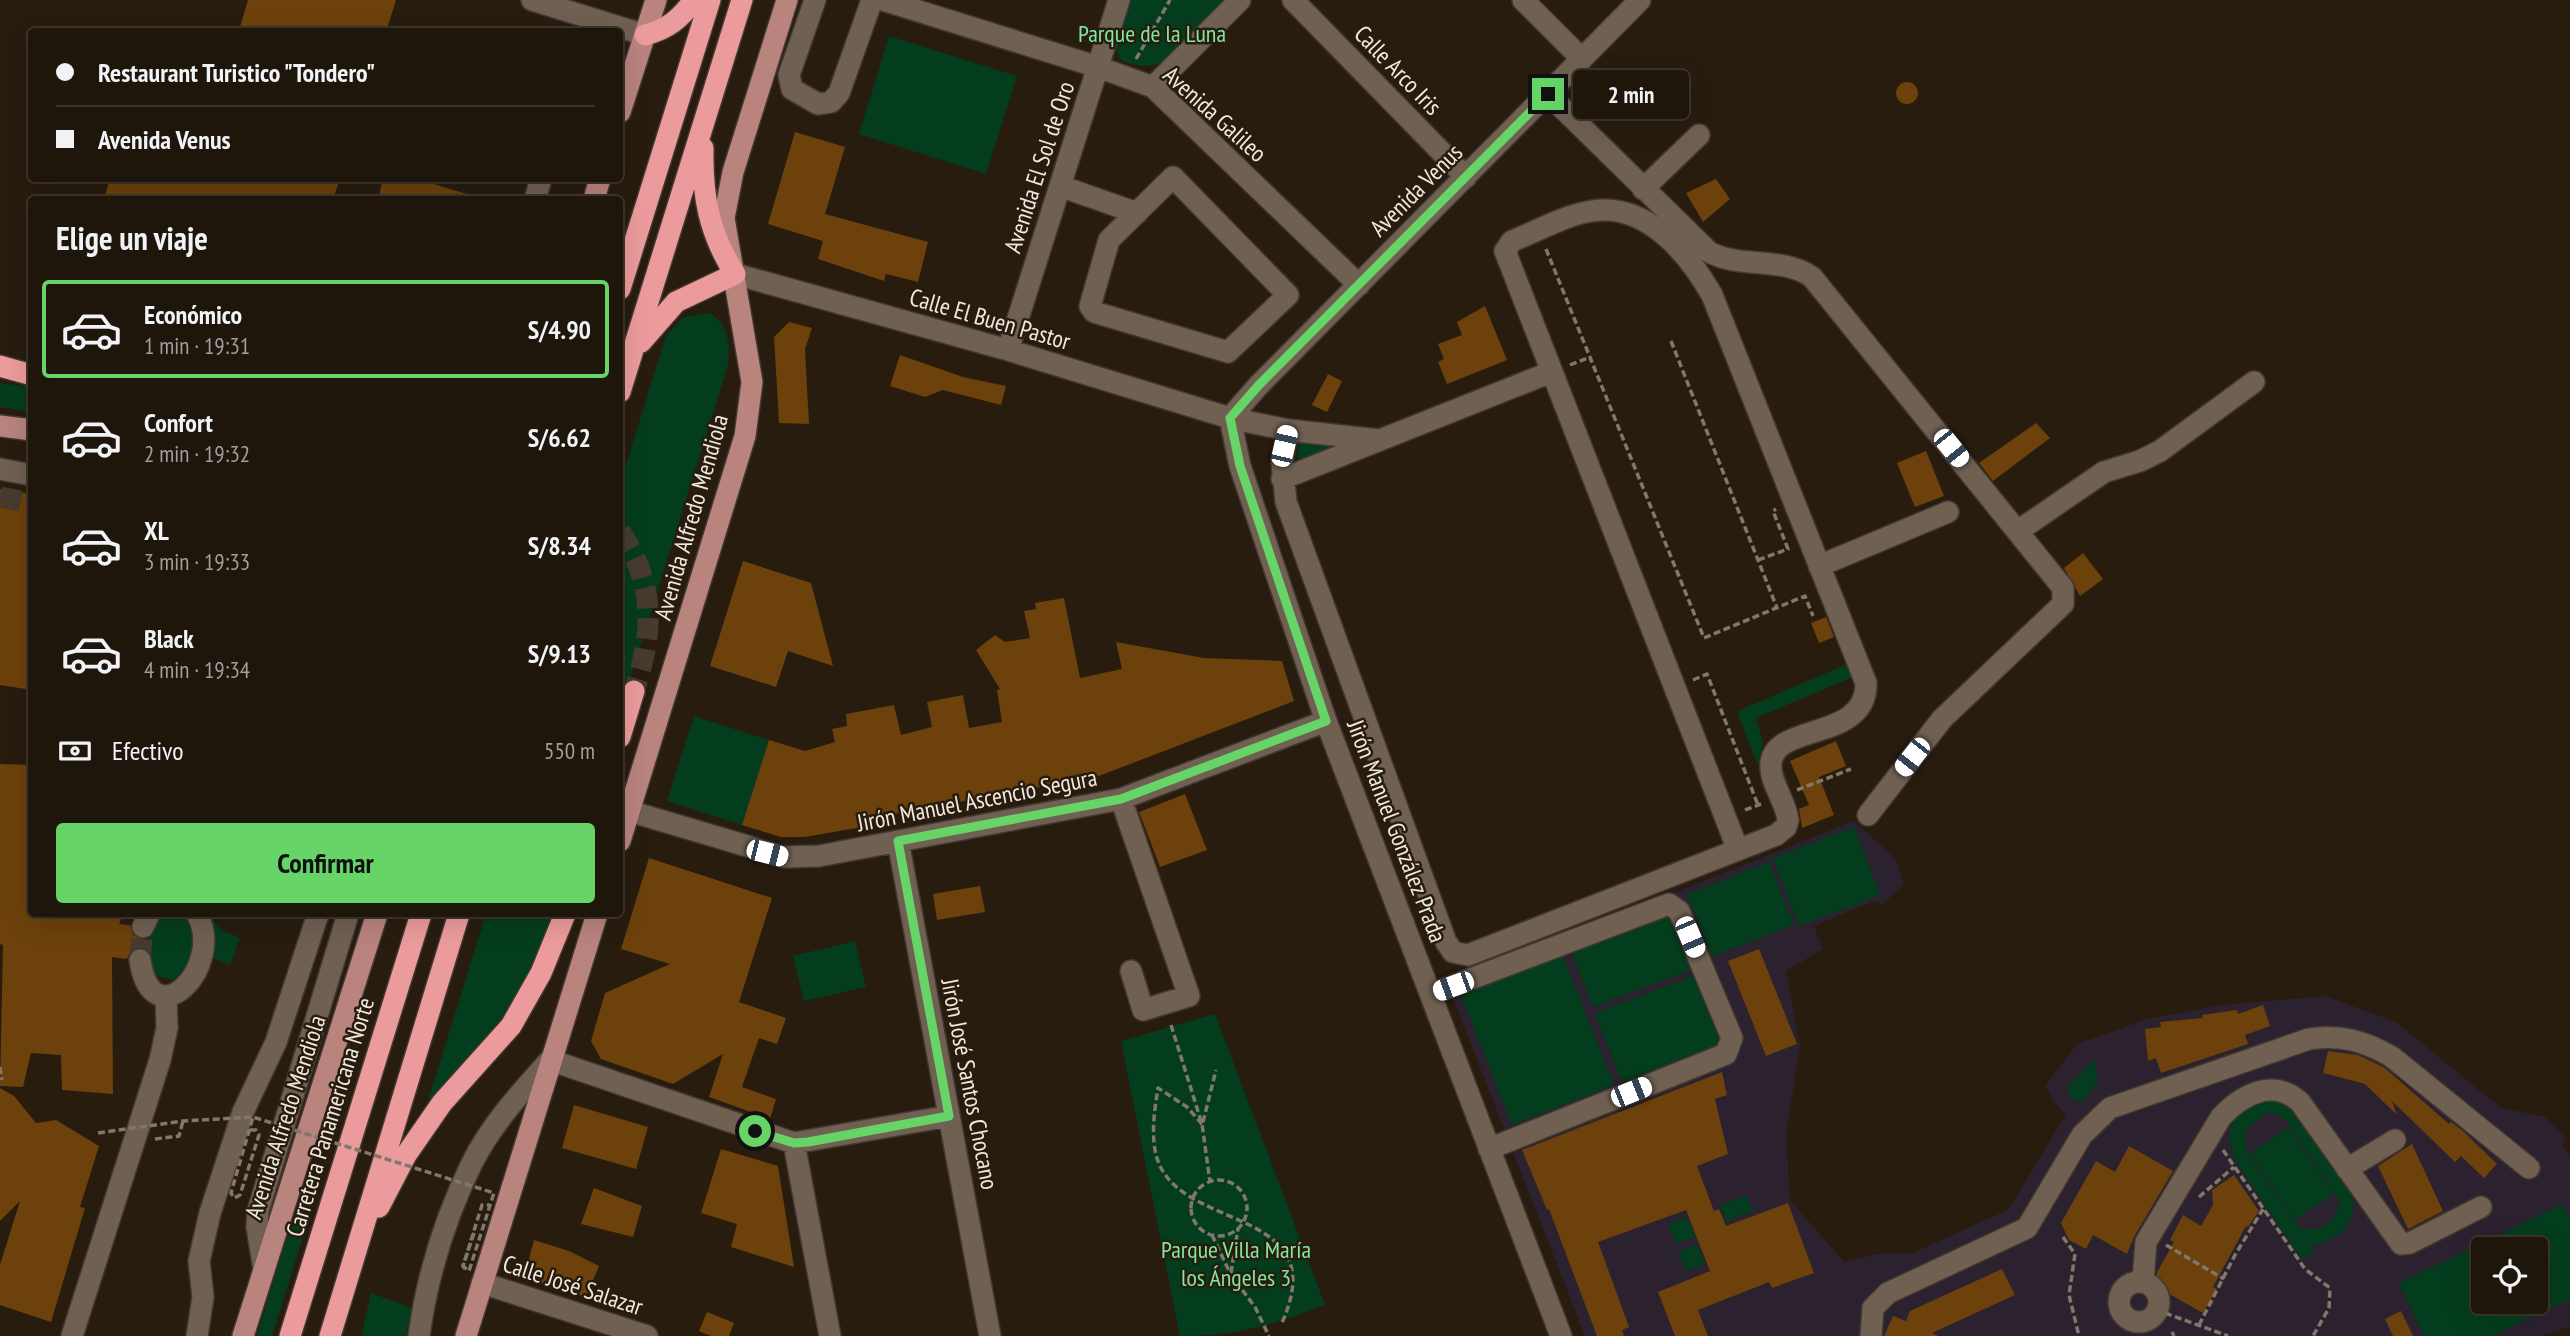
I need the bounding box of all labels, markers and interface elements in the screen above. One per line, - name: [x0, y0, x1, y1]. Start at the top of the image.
- park label: Parque de la Luna: [1078, 18, 1226, 49]
- street label: Calle Arco Iris: [1348, 19, 1448, 121]
- text: Restaurant Turistico "Tondero": [98, 56, 375, 89]
- street label: Avenida Galileo: [1157, 59, 1273, 169]
- callout: 2 min: [1572, 70, 1688, 119]
- street label: Avenida El Sol de Oro: [997, 77, 1081, 257]
- route end: [1532, 78, 1564, 110]
- text: 2 min: [1608, 80, 1654, 109]
- text: Avenida Venus: [98, 123, 231, 156]
- street label: Avenida Venus: [1363, 137, 1469, 243]
- text: Elige un viaje: [56, 217, 208, 259]
- street label: Calle El Buen Pastor: [906, 281, 1074, 357]
- icon: car: [60, 298, 123, 361]
- text: Económico: [144, 298, 242, 331]
- text: S/4.90: [528, 313, 591, 346]
- text: 1 min · 19:31: [144, 331, 250, 360]
- icon: car: [60, 406, 123, 469]
- text: Confort: [144, 406, 213, 439]
- street label: Avenida Alfredo Mendiola: [647, 411, 735, 623]
- text: S/6.62: [528, 421, 591, 454]
- car: [1270, 423, 1299, 469]
- car: [1930, 425, 1973, 471]
- text: 2 min · 19:32: [144, 439, 250, 468]
- icon: car: [60, 514, 123, 577]
- text: XL: [144, 514, 169, 547]
- text: S/8.34: [528, 529, 591, 562]
- text: 3 min · 19:33: [144, 547, 250, 576]
- icon: car: [60, 622, 123, 685]
- text: Black: [144, 622, 194, 655]
- text: S/9.13: [528, 637, 591, 670]
- text: 4 min · 19:34: [144, 655, 250, 684]
- street label: Jirón Manuel González Prada: [1340, 714, 1454, 947]
- icon: cash: [56, 732, 94, 770]
- text: Efectivo: [112, 734, 184, 767]
- car: [1891, 734, 1934, 780]
- text: 550 m: [544, 736, 595, 765]
- street label: Jirón Manuel Ascencio Segura: [854, 762, 1100, 839]
- button: Confirmar: [56, 823, 595, 903]
- car: [745, 838, 790, 868]
- car: [1673, 914, 1708, 960]
- car: [1430, 969, 1477, 1003]
- street label: Jirón José Santos Chocano: [934, 975, 1006, 1192]
- street label: Carretera Panamericana Norte: [279, 994, 381, 1240]
- street label: Avenida Alfredo Mendiola: [237, 1011, 333, 1223]
- car: [1608, 1074, 1655, 1110]
- route start: [739, 1115, 771, 1147]
- park label: Parque Villa María los Ángeles 3: [1161, 1234, 1311, 1293]
- map controls: [2471, 1237, 2548, 1314]
- button: locate: [2471, 1237, 2548, 1314]
- street label: Calle José Salazar: [499, 1248, 647, 1322]

